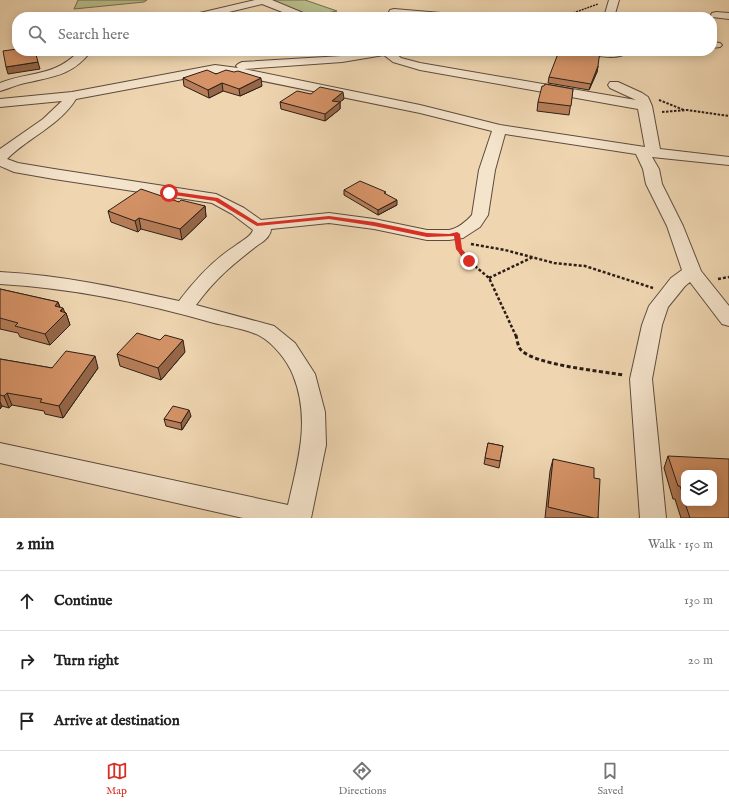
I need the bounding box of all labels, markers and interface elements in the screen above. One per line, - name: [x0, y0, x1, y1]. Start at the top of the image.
- search box: [12, 12, 717, 56]
- icon: search: [26, 23, 48, 45]
- text: Search here: [58, 25, 129, 44]
- route start: [160, 184, 178, 202]
- route end: [460, 252, 478, 270]
- map controls: [681, 470, 717, 506]
- button: layers: [681, 470, 717, 506]
- text: 2 min: [16, 534, 54, 555]
- text: Walk · 150 m: [648, 536, 713, 553]
- icon: ahead: [16, 590, 38, 612]
- text: Continue: [54, 591, 112, 610]
- text: 130 m: [684, 592, 713, 609]
- icon: right: [16, 650, 38, 672]
- text: Turn right: [54, 651, 119, 670]
- text: 20 m: [688, 652, 713, 669]
- icon: arrive: [16, 710, 38, 732]
- text: Arrive at destination: [54, 711, 180, 730]
- tab: Map: [106, 760, 128, 798]
- tab: Directions: [339, 760, 386, 798]
- tab: Saved: [597, 760, 623, 798]

